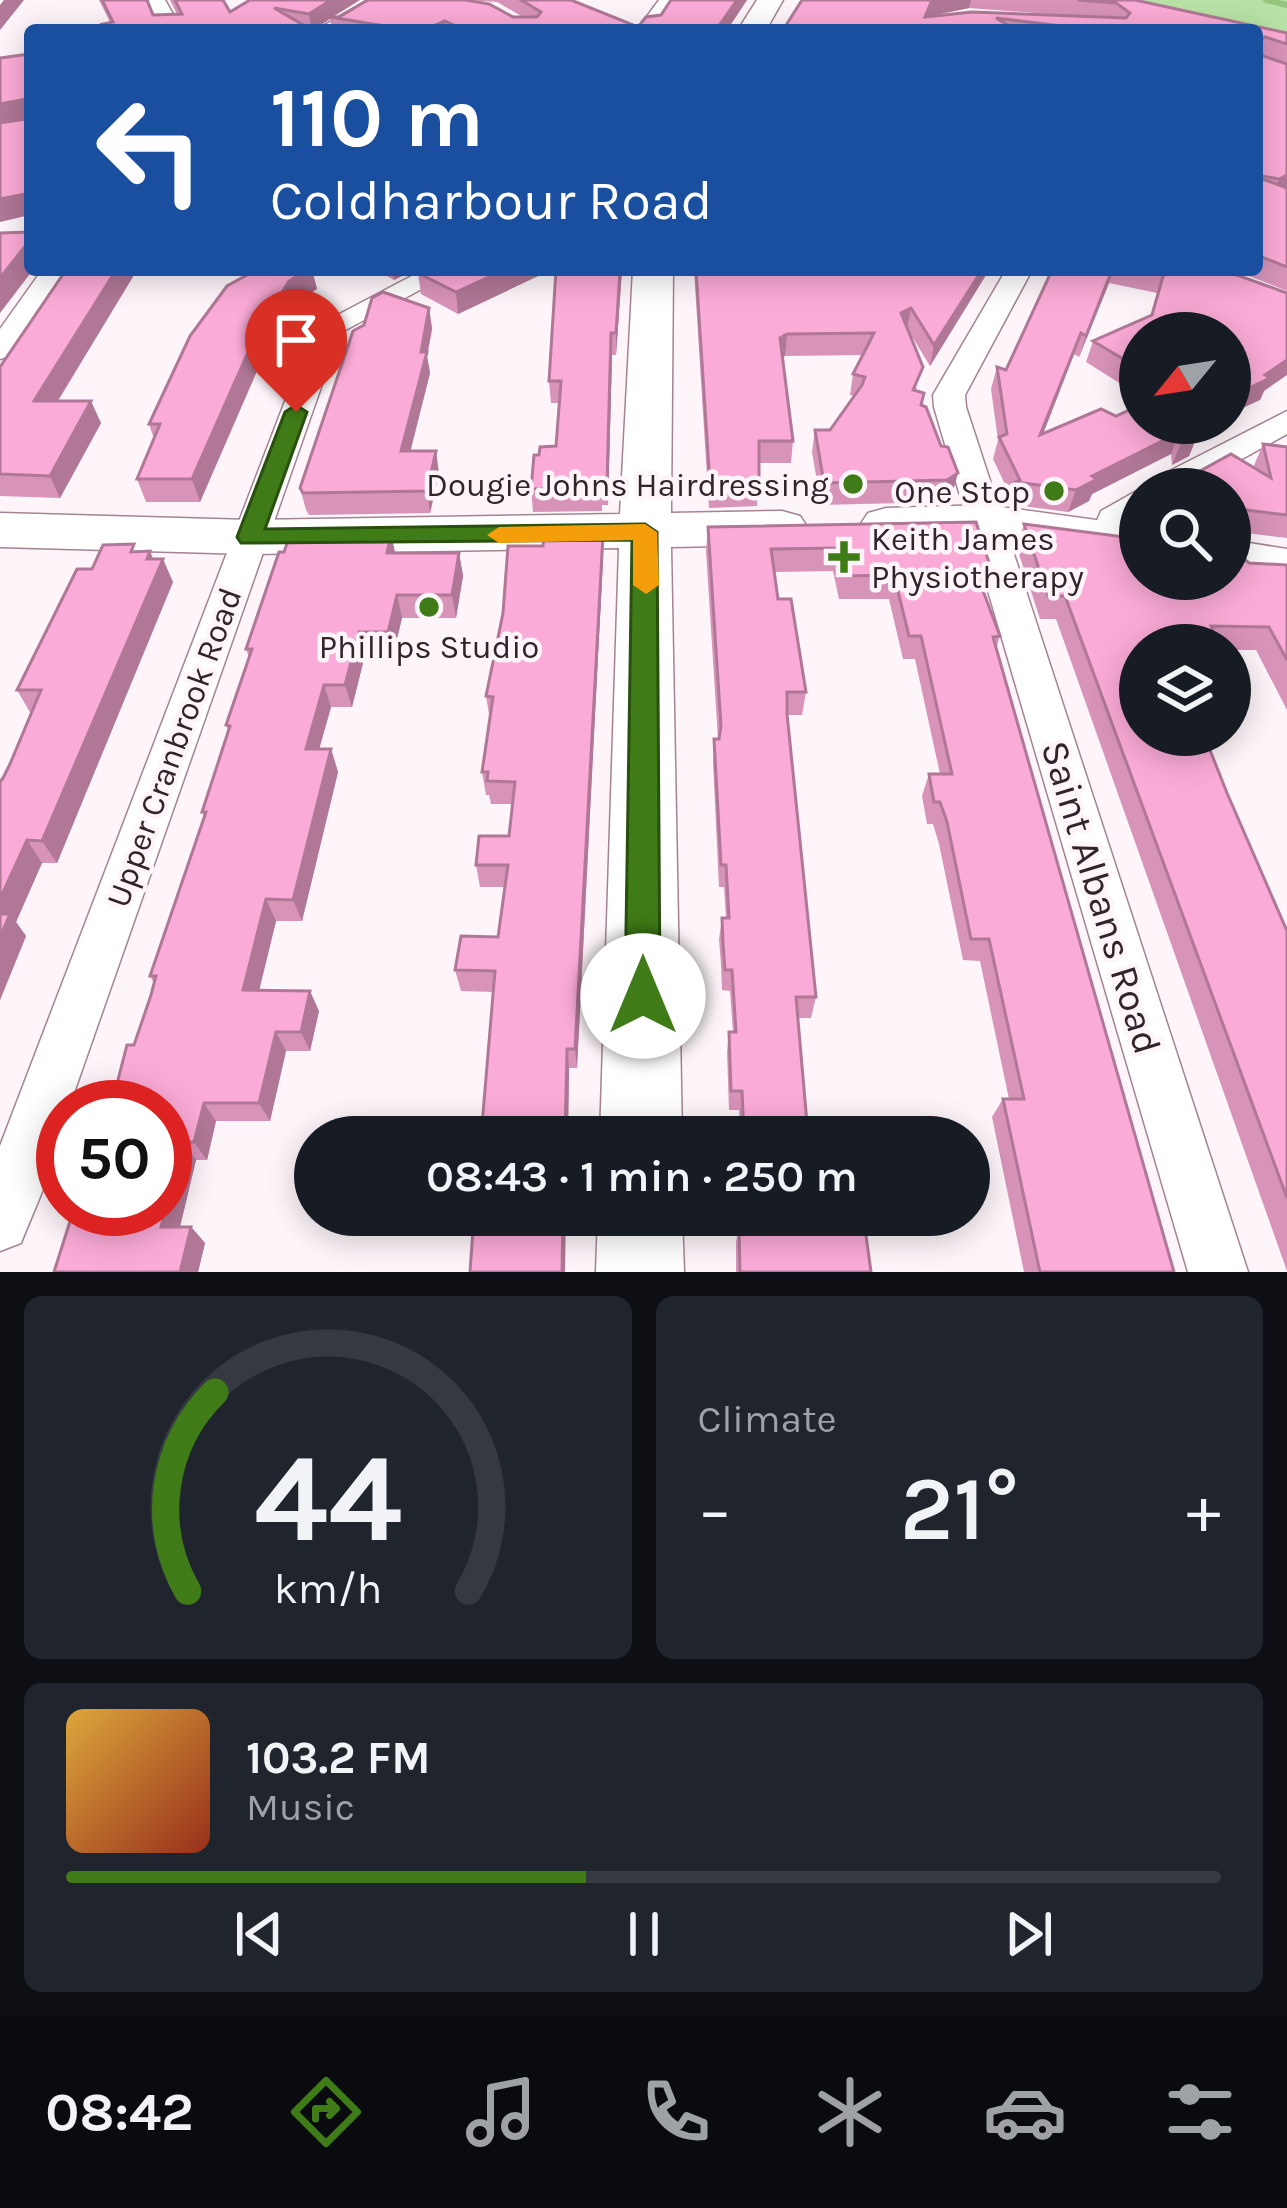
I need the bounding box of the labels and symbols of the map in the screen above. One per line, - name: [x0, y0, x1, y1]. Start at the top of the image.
- pin: [245, 289, 347, 412]
- north arrow: [1119, 312, 1251, 444]
- place label: Dougie Johns Hairdressing: [426, 466, 829, 504]
- marker: Dougie Johns Hairdressing: [840, 471, 866, 497]
- place label: One Stop: [894, 473, 1030, 511]
- marker: One Stop: [1041, 478, 1067, 504]
- place label: Keith James Physiotherapy: [871, 520, 1084, 596]
- marker: Keith James Physiotherapy: [828, 541, 860, 573]
- street label: Upper Cranbrook Road: [98, 582, 249, 912]
- marker: Phillips Studio: [416, 594, 442, 620]
- place label: Phillips Studio: [319, 628, 539, 666]
- street label: Saint Albans Road: [1032, 735, 1171, 1059]
- position arrow: [580, 933, 706, 1059]
- speed limit sign: 50: [36, 1080, 192, 1236]

